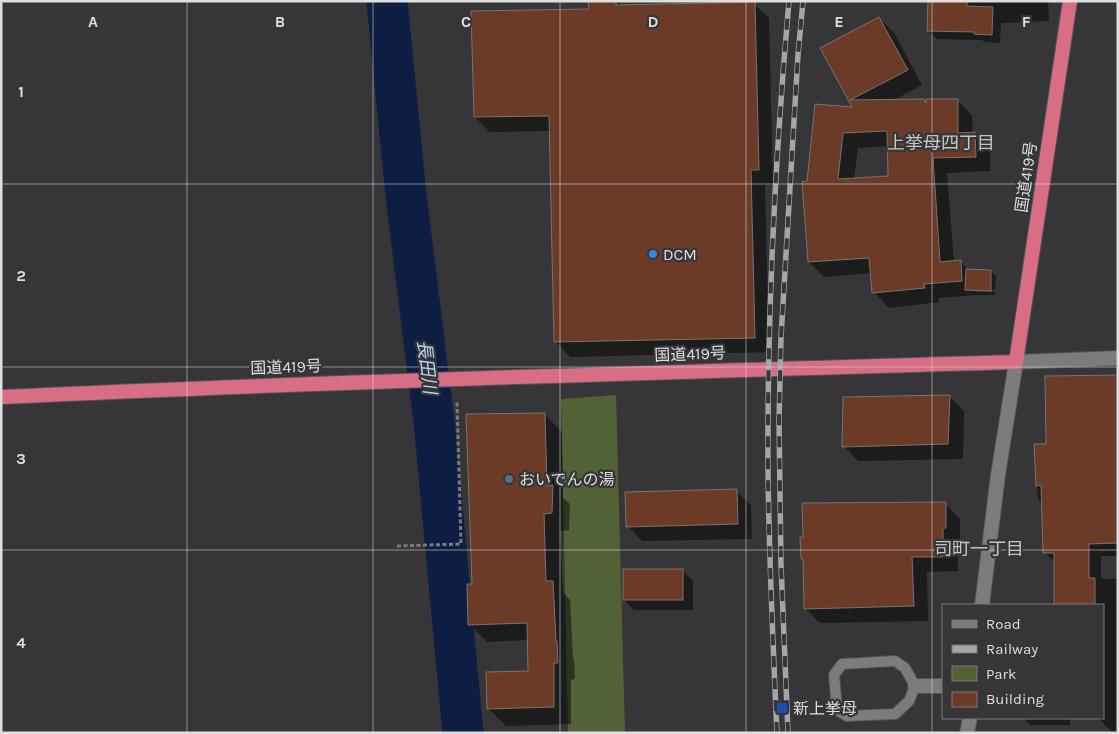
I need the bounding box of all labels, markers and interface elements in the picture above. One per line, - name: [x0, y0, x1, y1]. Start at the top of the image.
- text: A: [88, 12, 98, 31]
- text: B: [275, 12, 285, 31]
- text: C: [461, 12, 471, 31]
- text: D: [648, 12, 659, 31]
- text: E: [834, 12, 844, 31]
- text: F: [1022, 12, 1031, 31]
- text: 1: [18, 82, 24, 101]
- district label: 上挙母四丁目: [887, 132, 995, 154]
- street label: 国道419号: [1012, 140, 1040, 214]
- place label: DCM: [663, 245, 697, 264]
- marker: DCM: [647, 248, 659, 260]
- text: 2: [16, 266, 26, 285]
- water label: 長田川: [413, 339, 441, 397]
- street label: 国道419号: [654, 343, 726, 365]
- street label: 国道419号: [250, 356, 322, 378]
- text: 3: [16, 449, 26, 468]
- place label: おいでんの湯: [519, 470, 615, 489]
- marker: おいでんの湯: [503, 473, 515, 485]
- district label: 司町一丁目: [934, 538, 1024, 560]
- legend: [942, 604, 1104, 719]
- text: Road: [986, 615, 1021, 633]
- text: 4: [16, 633, 26, 652]
- text: Railway: [986, 640, 1038, 658]
- text: Park: [986, 665, 1016, 683]
- text: Building: [986, 690, 1044, 708]
- place label: 新上挙母: [793, 699, 857, 718]
- marker: 新上挙母: [775, 701, 789, 715]

